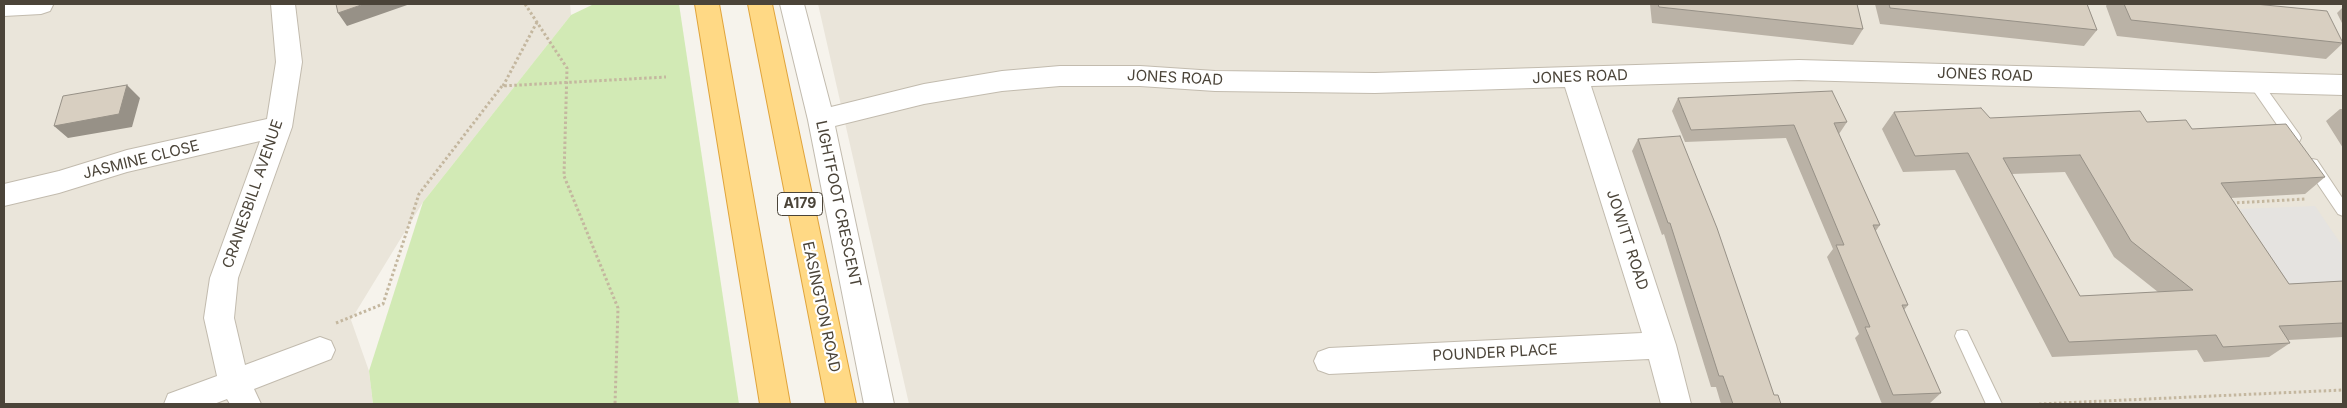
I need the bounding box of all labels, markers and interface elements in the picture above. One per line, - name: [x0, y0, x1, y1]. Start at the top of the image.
- street label: JONES ROAD: [1937, 64, 2033, 86]
- street label: JONES ROAD: [1532, 66, 1628, 88]
- street label: JONES ROAD: [1127, 67, 1223, 89]
- street label: CRANESBILL AVENUE: [219, 117, 287, 271]
- street label: LIGHTFOOT CRESCENT: [812, 119, 864, 289]
- street label: JASMINE CLOSE: [81, 137, 201, 183]
- street label: JOWITT ROAD: [1602, 188, 1652, 292]
- road number: A179: [778, 192, 822, 215]
- street label: EASINGTON ROAD: [798, 240, 844, 374]
- street label: POUNDER PLACE: [1432, 341, 1558, 365]

